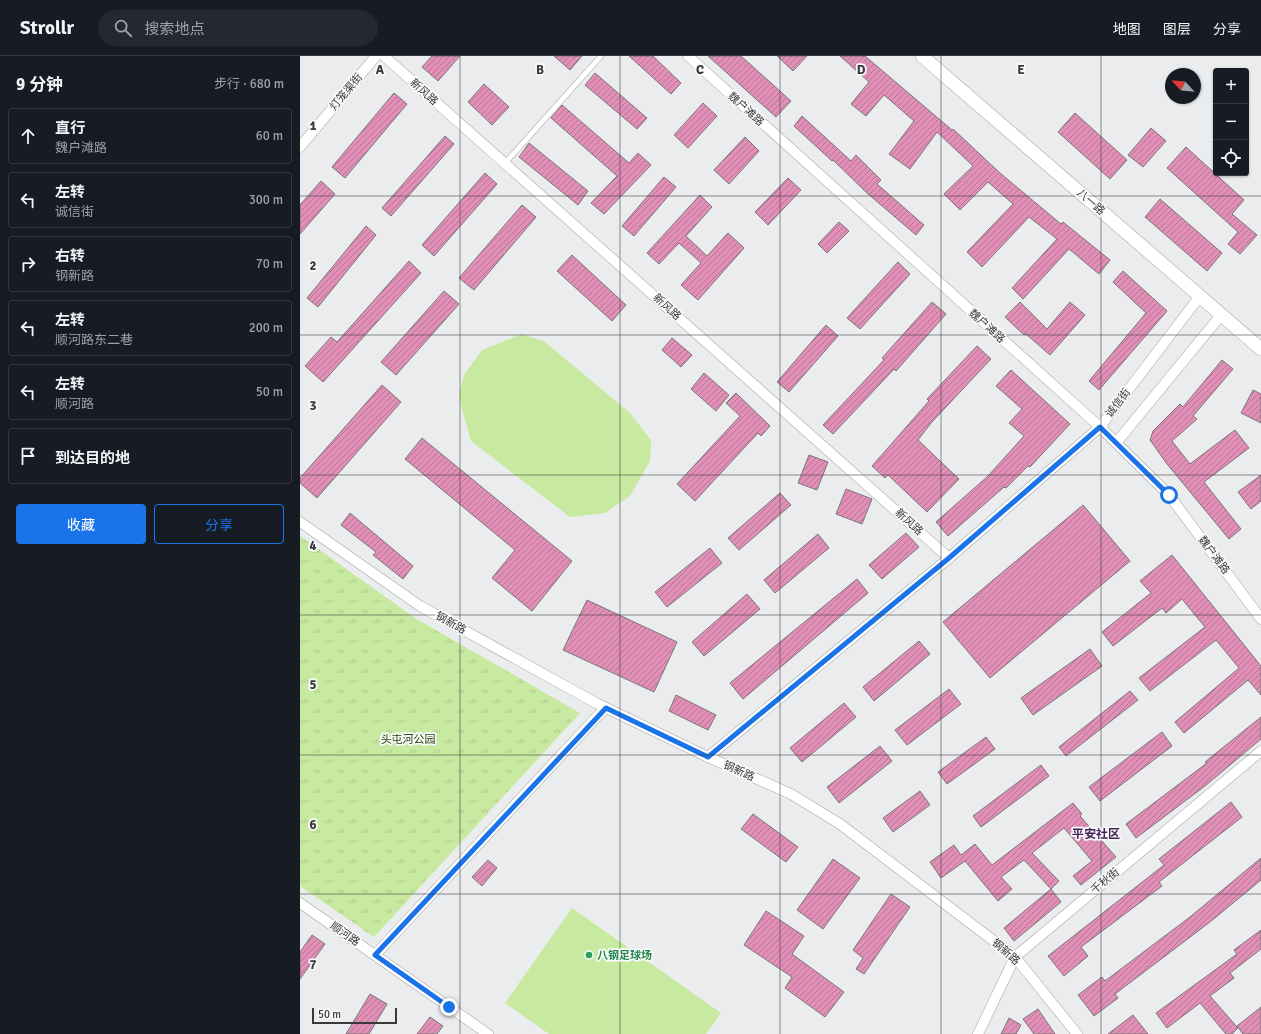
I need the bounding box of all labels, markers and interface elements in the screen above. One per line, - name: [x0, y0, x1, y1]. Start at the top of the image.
- search box: [98, 10, 378, 46]
- text: Strollr: [20, 16, 74, 40]
- icon: search: [112, 17, 134, 39]
- text: 搜索地点: [144, 20, 204, 38]
- text: 地图: [1113, 21, 1141, 38]
- text: 图层: [1163, 21, 1191, 38]
- text: 分享: [1213, 21, 1241, 38]
- text: A: [376, 62, 385, 78]
- text: B: [536, 62, 544, 78]
- text: C: [696, 62, 704, 78]
- text: D: [857, 62, 866, 78]
- text: E: [1017, 62, 1025, 78]
- north arrow: [1165, 68, 1201, 104]
- map controls: [1213, 68, 1249, 176]
- button: +: [1213, 68, 1249, 104]
- street label: 灯笼渠街: [327, 71, 365, 113]
- text: 9 分钟: [16, 74, 63, 95]
- text: 步行 · 680 m: [214, 76, 284, 92]
- street label: 新风路: [407, 76, 441, 108]
- street label: 魏户滩路: [725, 89, 767, 129]
- button: −: [1213, 104, 1249, 140]
- text: 1: [309, 118, 317, 134]
- text: 直行: [55, 119, 85, 137]
- icon: ahead: [17, 125, 39, 147]
- text: 60 m: [256, 128, 283, 144]
- text: 魏户滩路: [55, 140, 107, 156]
- button: locate: [1213, 140, 1249, 176]
- text: 左转: [55, 183, 85, 201]
- street label: 八一路: [1074, 186, 1108, 218]
- icon: left: [17, 189, 39, 211]
- text: 300 m: [249, 192, 283, 208]
- text: 诚信街: [55, 204, 94, 220]
- text: 右转: [55, 247, 85, 265]
- icon: right: [17, 253, 39, 275]
- text: 70 m: [256, 256, 283, 272]
- text: 2: [309, 258, 317, 274]
- text: 钢新路: [55, 268, 94, 284]
- street label: 新风路: [650, 291, 684, 323]
- street label: 魏户滩路: [966, 306, 1008, 346]
- text: 左转: [55, 311, 85, 329]
- icon: left: [17, 317, 39, 339]
- text: 200 m: [249, 320, 283, 336]
- text: 顺河路东二巷: [55, 332, 133, 348]
- text: 左转: [55, 375, 85, 393]
- icon: left: [17, 381, 39, 403]
- text: 50 m: [256, 384, 283, 400]
- street label: 诚信街: [1103, 386, 1133, 420]
- text: 顺河路: [55, 396, 94, 412]
- text: 3: [309, 398, 317, 414]
- icon: arrive: [17, 445, 39, 467]
- text: 到达目的地: [55, 449, 130, 467]
- route start: [1160, 486, 1178, 504]
- button: 收藏: [16, 504, 146, 544]
- button: 分享: [154, 504, 284, 544]
- street label: 新风路: [892, 506, 926, 538]
- street label: 魏户滩路: [1196, 534, 1232, 576]
- text: 4: [309, 538, 317, 554]
- street label: 钢新路: [433, 609, 469, 637]
- text: 5: [309, 677, 317, 693]
- park label: 头屯河公园: [381, 733, 436, 746]
- street label: 钢新路: [721, 758, 757, 784]
- text: 6: [309, 817, 317, 833]
- district label: 平安社区: [1072, 827, 1120, 842]
- street label: 千秋街: [1088, 865, 1122, 897]
- street label: 顺河路: [328, 919, 362, 949]
- street label: 钢新路: [989, 936, 1023, 968]
- place label: 八钢足球场: [597, 949, 652, 962]
- marker: 八钢足球场: [584, 950, 594, 960]
- text: 7: [309, 957, 317, 973]
- route end: [440, 998, 458, 1016]
- scale bar: [312, 1006, 397, 1025]
- text: 50 m: [318, 1008, 341, 1021]

